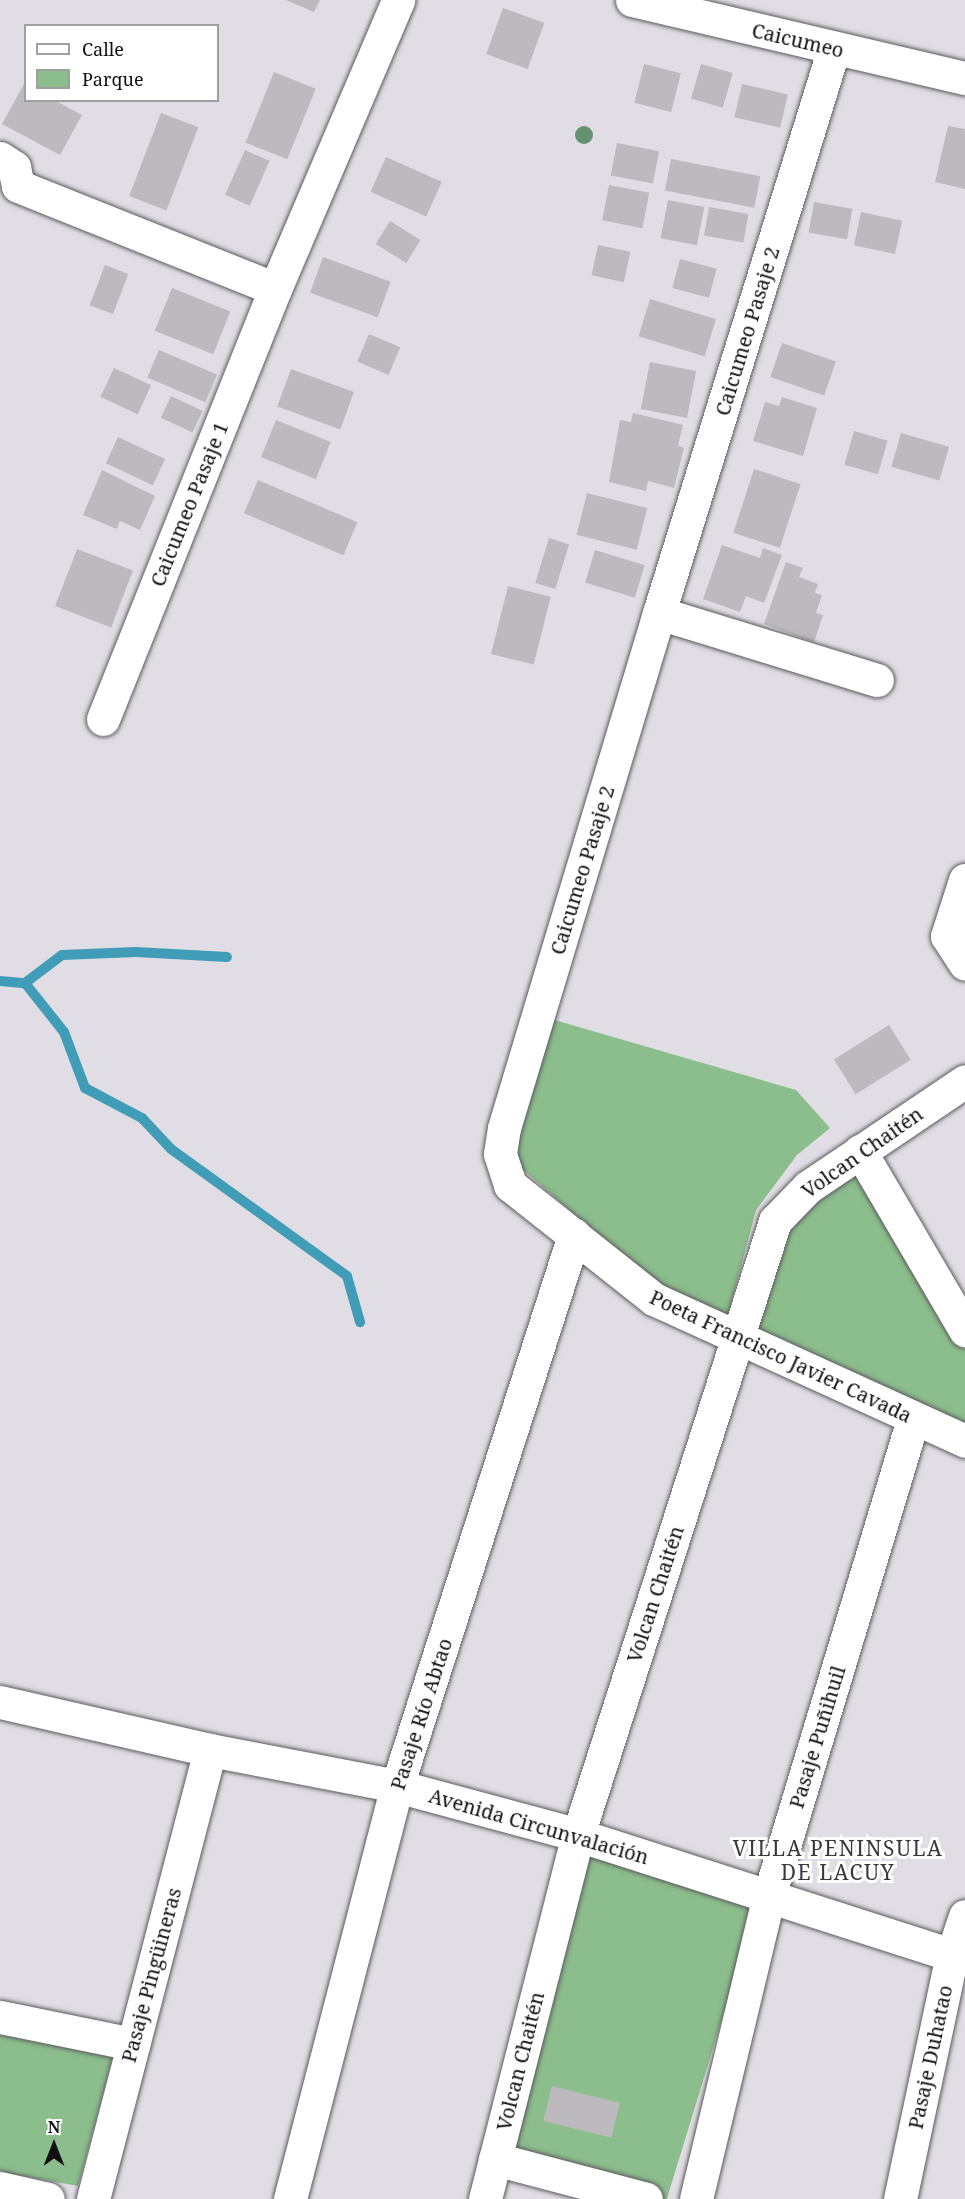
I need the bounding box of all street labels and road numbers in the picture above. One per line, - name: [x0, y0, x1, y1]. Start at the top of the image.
- street label: Caicumeo: [750, 18, 846, 62]
- street label: Caicumeo Pasaje 2: [710, 244, 784, 418]
- street label: Caicumeo Pasaje 1: [145, 418, 233, 590]
- street label: Caicumeo Pasaje 2: [545, 783, 619, 957]
- street label: Volcan Chaitén: [797, 1101, 927, 1203]
- street label: Poeta Francisco Javier Cavada: [646, 1285, 916, 1427]
- street label: Volcan Chaitén: [622, 1523, 688, 1665]
- street label: Pasaje Río Abtao: [385, 1635, 457, 1793]
- street label: Pasaje Puñihuil: [784, 1663, 850, 1811]
- street label: Avenida Circunvalación: [426, 1783, 652, 1869]
- street label: Pasaje Pingüineras: [116, 1885, 186, 2065]
- street label: Pasaje Duhatao: [903, 1983, 957, 2131]
- street label: Volcan Chaitén: [491, 1989, 549, 2133]

